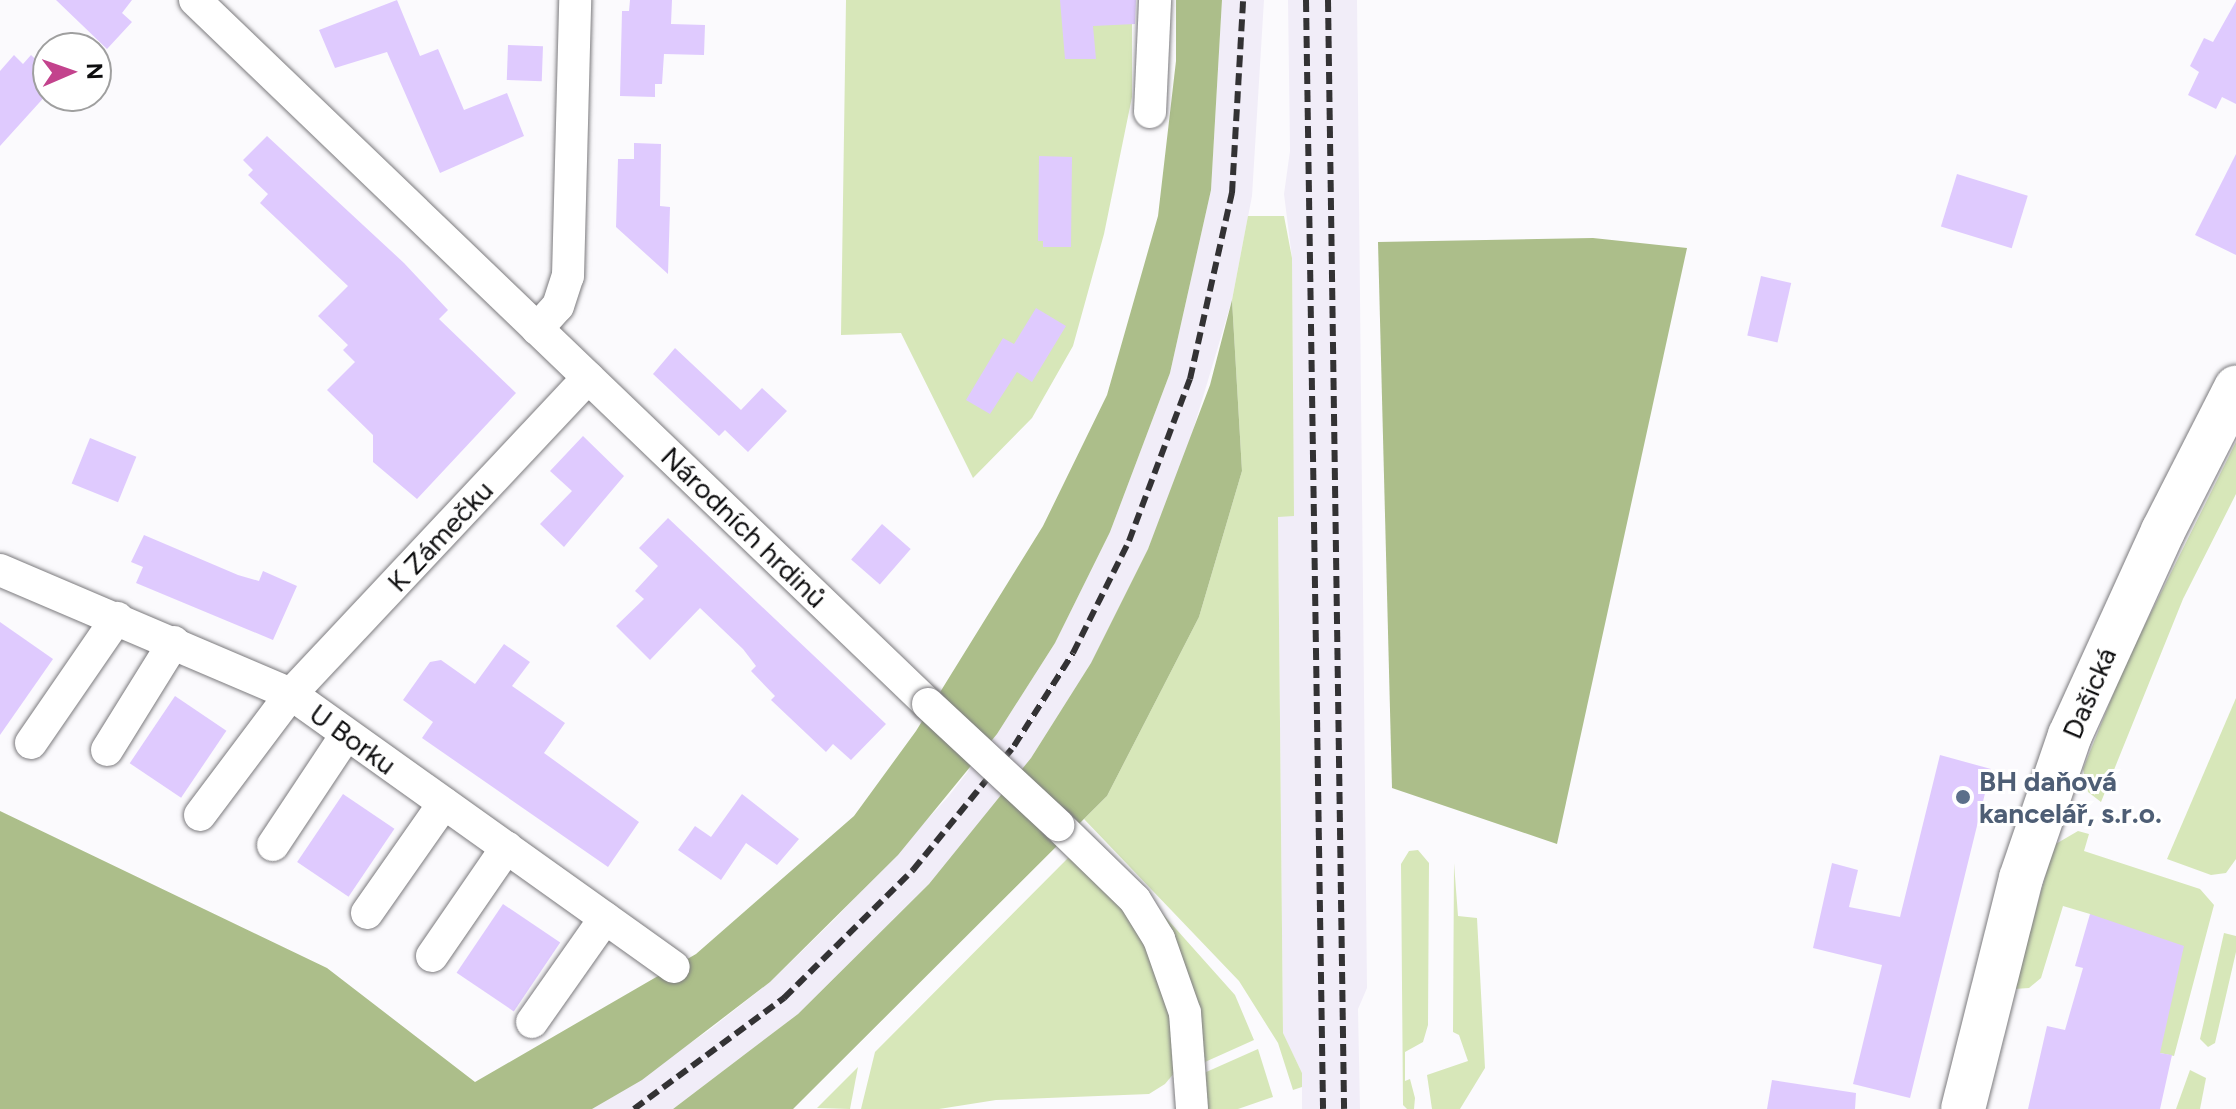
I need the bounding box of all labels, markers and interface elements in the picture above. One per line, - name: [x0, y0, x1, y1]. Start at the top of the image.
- north arrow: [32, 32, 112, 112]
- text: N: [81, 62, 108, 80]
- street label: Národních hrdinů: [654, 440, 834, 614]
- street label: K Zámečku: [380, 473, 500, 599]
- street label: Dašická: [2055, 642, 2123, 744]
- street label: U Borku: [303, 696, 403, 782]
- place label: BH daňová kancelář, s.r.o.: [1979, 764, 2162, 830]
- marker: BH daňová kancelář, s.r.o.: [1954, 788, 1972, 806]

